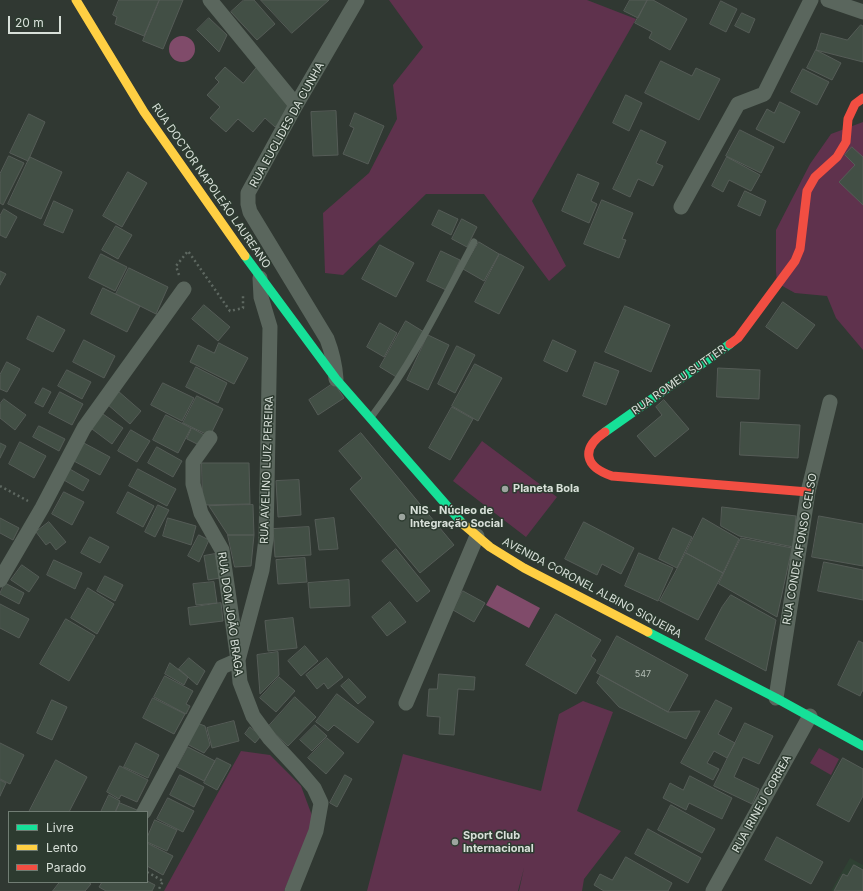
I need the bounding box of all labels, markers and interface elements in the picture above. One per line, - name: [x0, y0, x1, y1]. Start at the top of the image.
- scale bar: [10, 8, 63, 34]
- text: 20 m: [15, 15, 44, 30]
- street label: RUA EUCLIDES DA CUNHA: [247, 60, 327, 190]
- street label: RUA DOCTOR NAPOLEÃO LAUREANO: [149, 101, 273, 271]
- street label: RUA ROMEU SUTTER: [629, 342, 729, 418]
- street label: RUA AVELINO LUIZ PEREIRA: [258, 396, 276, 544]
- street label: RUA CONDE AFONSO CELSO: [780, 472, 820, 626]
- place label: Planeta Bola: [513, 482, 579, 496]
- marker: Planeta Bola: [500, 484, 510, 494]
- place label: NIS - Núcleo de Integração Social: [410, 504, 503, 530]
- marker: NIS - Núcleo de Integração Social: [397, 512, 407, 522]
- street label: AVENIDA CORONEL ALBINO SIQUEIRA: [500, 535, 684, 641]
- street label: RUA DOM JOÃO BRAGA: [215, 551, 245, 677]
- house number: 547: [635, 669, 651, 679]
- street label: RUA IRINEU CORREA: [730, 753, 794, 855]
- legend: [8, 811, 148, 883]
- text: Livre: [46, 820, 74, 835]
- place label: Sport Club Internacional: [463, 829, 534, 855]
- marker: Sport Club Internacional: [450, 837, 460, 847]
- text: Lento: [46, 840, 78, 855]
- text: Parado: [46, 860, 86, 875]

